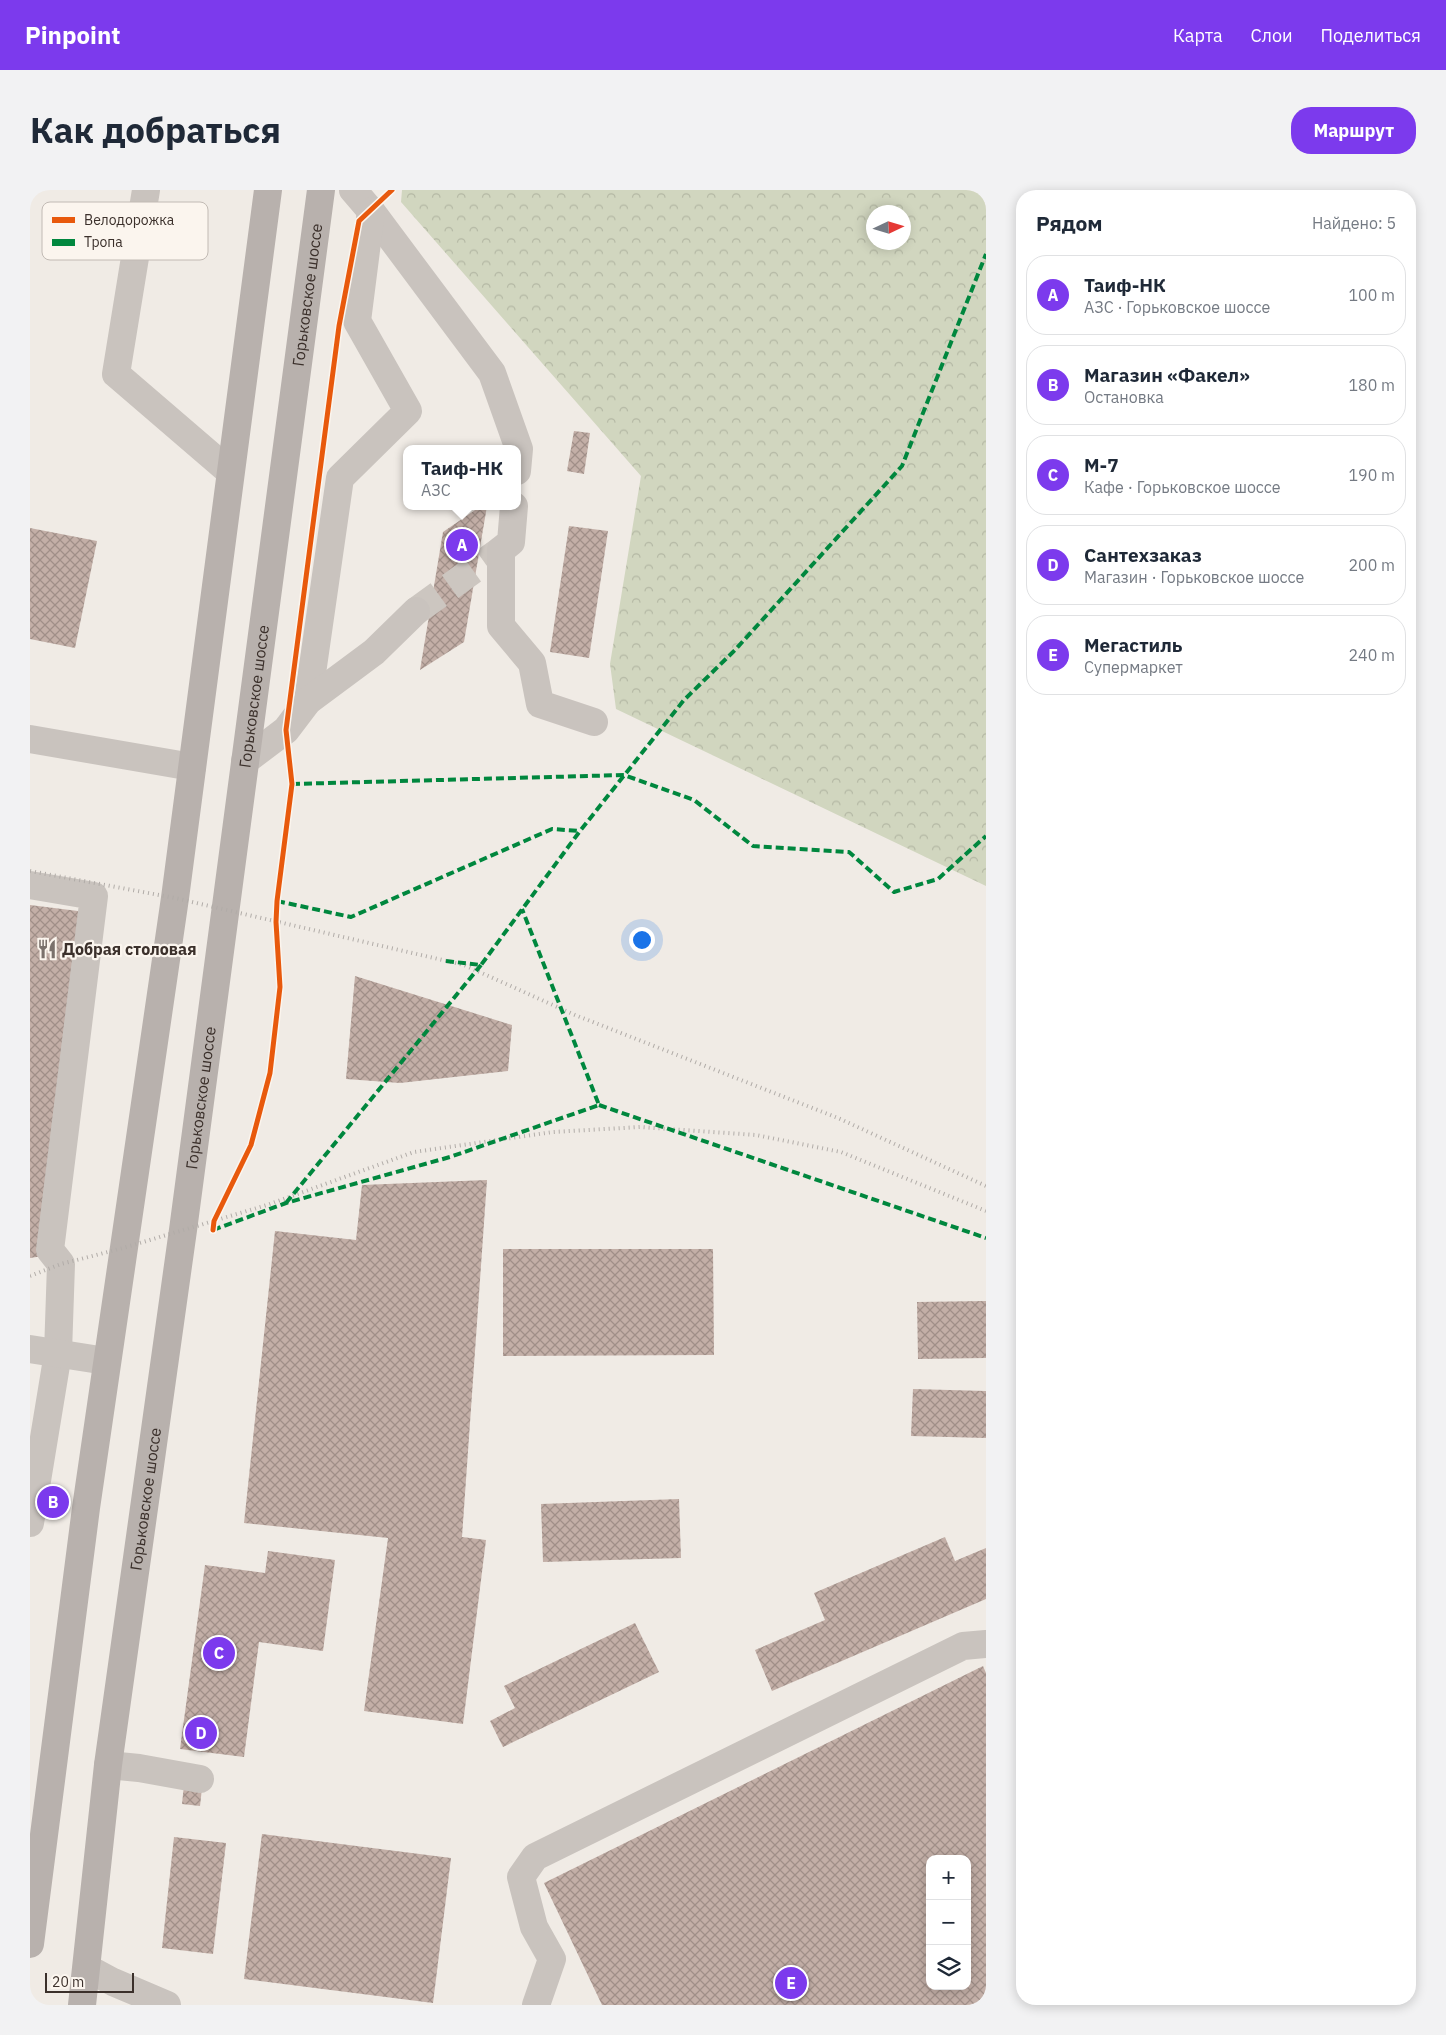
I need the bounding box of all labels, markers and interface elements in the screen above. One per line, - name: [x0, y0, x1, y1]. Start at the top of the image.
- text: Pinpoint: [25, 19, 120, 51]
- text: Карта: [1173, 24, 1223, 47]
- text: Слои: [1251, 24, 1293, 47]
- text: Поделиться: [1321, 24, 1421, 47]
- text: Как добраться: [30, 107, 281, 153]
- button: Маршрут: [1291, 107, 1416, 154]
- legend: [42, 202, 208, 260]
- north arrow: [866, 205, 911, 250]
- text: Рядом: [1036, 209, 1103, 237]
- text: Велодорожка: [84, 211, 175, 229]
- text: Найдено: 5: [1312, 213, 1396, 233]
- street label: Горьковское шоссе: [288, 222, 327, 368]
- text: Тропа: [84, 233, 123, 251]
- text: Таиф-НК: [1084, 273, 1166, 297]
- text: A: [1048, 285, 1058, 305]
- text: 100 m: [1348, 285, 1395, 305]
- text: АЗС · Горьковское шоссе: [1084, 297, 1270, 317]
- text: Магазин «Факел»: [1084, 363, 1250, 387]
- text: B: [1048, 375, 1058, 395]
- text: 180 m: [1348, 375, 1395, 395]
- text: Остановка: [1084, 387, 1164, 407]
- popup: [403, 445, 521, 510]
- text: М-7: [1084, 453, 1119, 477]
- text: Таиф-НК: [421, 456, 503, 480]
- text: C: [1048, 465, 1058, 485]
- text: 190 m: [1348, 465, 1395, 485]
- text: Кафе · Горьковское шоссе: [1084, 477, 1281, 497]
- text: АЗС: [421, 480, 451, 500]
- pin: A: [446, 526, 478, 564]
- text: Сантехзаказ: [1084, 543, 1202, 567]
- text: D: [1047, 555, 1059, 575]
- text: 200 m: [1348, 555, 1395, 575]
- text: Магазин · Горьковское шоссе: [1084, 567, 1304, 587]
- street label: Горьковское шоссе: [234, 623, 273, 769]
- text: Мегастиль: [1084, 633, 1183, 657]
- text: E: [1048, 645, 1058, 665]
- text: 240 m: [1348, 645, 1395, 665]
- text: Супермаркет: [1084, 657, 1183, 677]
- your location: [629, 927, 655, 953]
- restaurant icon: Добрая столовая: [36, 938, 58, 960]
- place label: Добрая столовая: [62, 939, 197, 959]
- street label: Горьковское шоссе: [181, 1025, 220, 1170]
- street label: Горьковское шоссе: [125, 1426, 165, 1572]
- pin: B: [37, 1483, 69, 1521]
- pin: C: [203, 1634, 235, 1672]
- pin: D: [185, 1714, 217, 1752]
- map controls: [926, 1855, 971, 1990]
- button: +: [926, 1855, 971, 1900]
- button: −: [926, 1900, 971, 1945]
- button: layers: [926, 1945, 971, 1990]
- pin: E: [775, 1964, 807, 2002]
- scale bar: [45, 1970, 134, 1993]
- text: 20 m: [52, 1973, 84, 1991]

